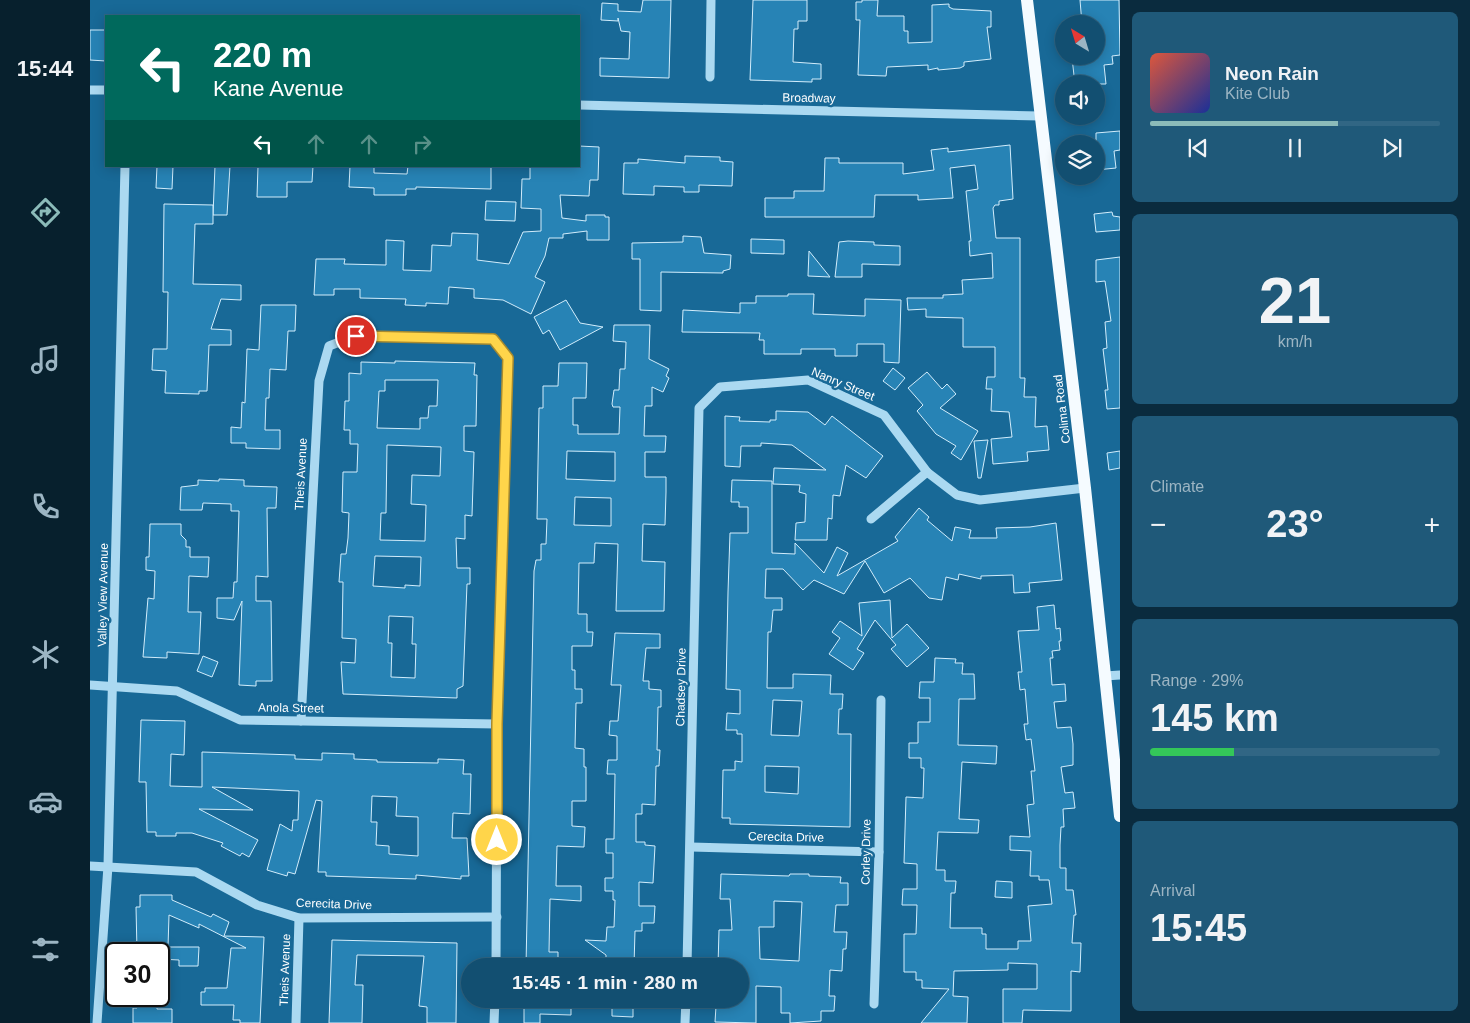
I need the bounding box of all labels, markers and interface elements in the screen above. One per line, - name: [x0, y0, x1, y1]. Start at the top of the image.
- north arrow: [1055, 15, 1105, 65]
- map controls: [1055, 15, 1105, 185]
- icon: left: [130, 35, 195, 100]
- text: 220 m: [213, 35, 312, 74]
- text: 15:44: [17, 56, 73, 81]
- text: Neon Rain: [1225, 63, 1319, 84]
- button: sound: [1055, 75, 1105, 125]
- text: Kane Avenue: [213, 76, 344, 101]
- text: Kite Club: [1225, 85, 1290, 102]
- street label: Broadway: [782, 91, 836, 105]
- icon: left: [249, 130, 277, 158]
- icon: ahead: [302, 130, 330, 158]
- icon: ahead: [355, 130, 383, 158]
- icon: right: [408, 130, 436, 158]
- icon: previous: [1184, 134, 1212, 162]
- icon: pause: [1281, 134, 1309, 162]
- icon: next: [1378, 134, 1406, 162]
- button: layers: [1055, 135, 1105, 185]
- icon: directions: [28, 195, 63, 230]
- text: 21: [1259, 264, 1331, 337]
- pin: [335, 315, 377, 357]
- icon: arrive: [342, 322, 370, 350]
- text: km/h: [1278, 333, 1312, 350]
- icon: music: [28, 342, 63, 377]
- street label: Nanry Street: [809, 364, 877, 404]
- street label: Colima Road: [1051, 374, 1073, 444]
- street label: Theis Avenue: [292, 437, 310, 511]
- text: Climate: [1150, 478, 1204, 495]
- icon: phone: [28, 489, 63, 524]
- text: 23°: [1266, 503, 1324, 545]
- text: −: [1150, 509, 1166, 540]
- text: +: [1424, 509, 1440, 540]
- street label: Valley View Avenue: [95, 543, 111, 647]
- icon: climate: [28, 637, 63, 672]
- street label: Chadsey Drive: [673, 647, 689, 726]
- text: Range · 29%: [1150, 672, 1243, 689]
- text: 145 km: [1150, 697, 1279, 739]
- street label: Anola Street: [258, 700, 325, 716]
- icon: car: [28, 784, 63, 819]
- position arrow: [470, 813, 522, 865]
- street label: Corley Drive: [858, 819, 874, 885]
- street label: Cerecita Drive: [748, 829, 824, 845]
- text: Arrival: [1150, 882, 1195, 899]
- street label: Cerecita Drive: [296, 896, 373, 912]
- text: 15:45: [1150, 907, 1247, 949]
- icon: filters: [28, 932, 63, 967]
- street label: Theis Avenue: [277, 933, 293, 1006]
- speed limit sign: 30: [105, 942, 170, 1007]
- text: 15:45 · 1 min · 280 m: [512, 972, 698, 993]

